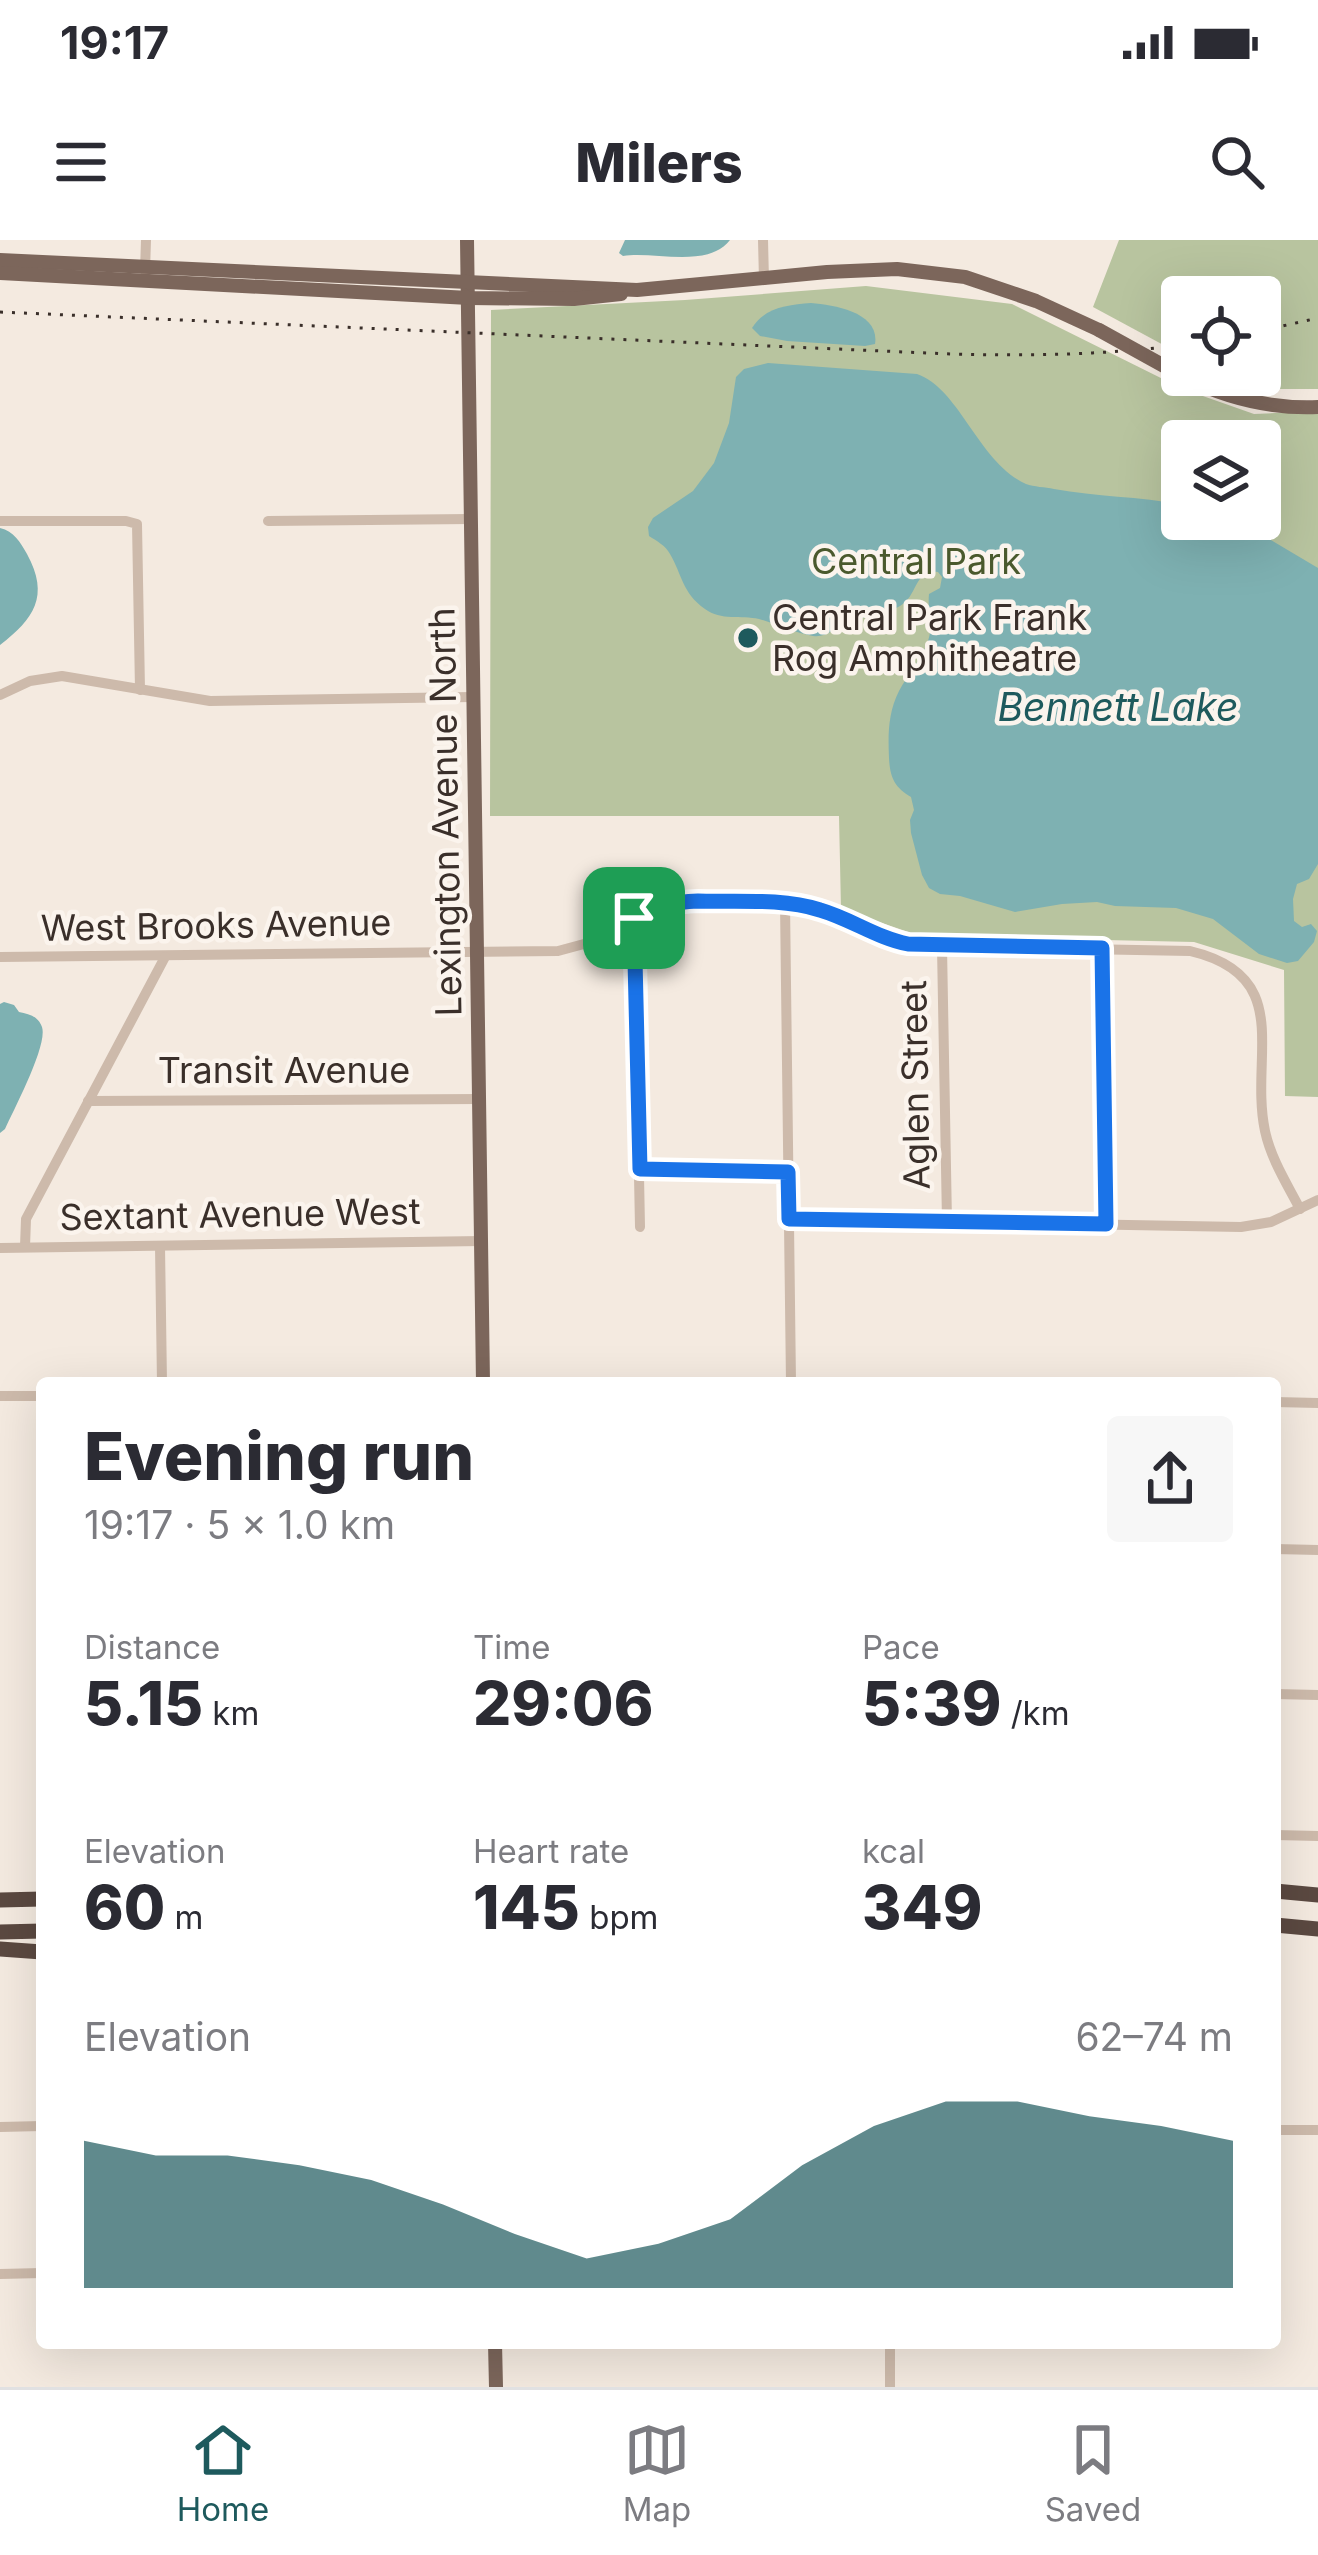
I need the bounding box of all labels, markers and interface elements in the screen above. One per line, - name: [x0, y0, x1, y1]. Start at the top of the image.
- text: 19:17: [60, 15, 169, 70]
- icon: menu: [48, 129, 114, 195]
- icon: search: [1204, 129, 1270, 195]
- text: Milers: [575, 130, 743, 195]
- map controls: [1161, 276, 1281, 540]
- button: locate: [1161, 276, 1281, 396]
- button: layers: [1161, 420, 1281, 540]
- park label: Central Park: [811, 539, 1021, 583]
- place label: Central Park Frank Rog Amphitheatre: [772, 595, 1087, 680]
- street label: Lexington Avenue North: [419, 607, 471, 1017]
- marker: Central Park Frank Rog Amphitheatre: [735, 625, 761, 651]
- water label: Bennett Lake: [997, 683, 1239, 730]
- pin: [583, 867, 685, 969]
- icon: arrive: [601, 885, 667, 951]
- street label: West Brooks Avenue: [40, 900, 392, 950]
- street label: Aglen Street: [891, 980, 939, 1190]
- street label: Transit Avenue: [158, 1048, 410, 1092]
- street label: Sextant Avenue West: [59, 1189, 421, 1239]
- text: Evening run: [84, 1416, 474, 1496]
- button: share: [1107, 1416, 1233, 1542]
- text: 19:17 · 5 × 1.0 km: [84, 1501, 395, 1548]
- text: Distance: [84, 1627, 220, 1667]
- text: Time: [473, 1627, 550, 1667]
- text: Pace: [862, 1627, 940, 1667]
- text: 5.15: [84, 1667, 203, 1739]
- text: 29:06: [473, 1667, 653, 1739]
- text: 5:39: [862, 1667, 1001, 1739]
- text: km: [203, 1693, 259, 1733]
- text: /km: [1001, 1693, 1070, 1733]
- text: Elevation: [84, 1831, 225, 1871]
- text: Heart rate: [473, 1831, 629, 1871]
- text: kcal: [862, 1831, 925, 1871]
- text: 60: [84, 1871, 165, 1943]
- text: 145: [473, 1871, 580, 1943]
- text: 349: [862, 1871, 982, 1943]
- text: m: [165, 1897, 203, 1937]
- text: bpm: [580, 1897, 659, 1937]
- text: Elevation: [84, 2013, 251, 2060]
- text: 62–74 m: [1075, 2013, 1233, 2060]
- tab: Home: [177, 2417, 269, 2529]
- tab: Map: [623, 2417, 691, 2529]
- tab: Saved: [1045, 2417, 1141, 2529]

